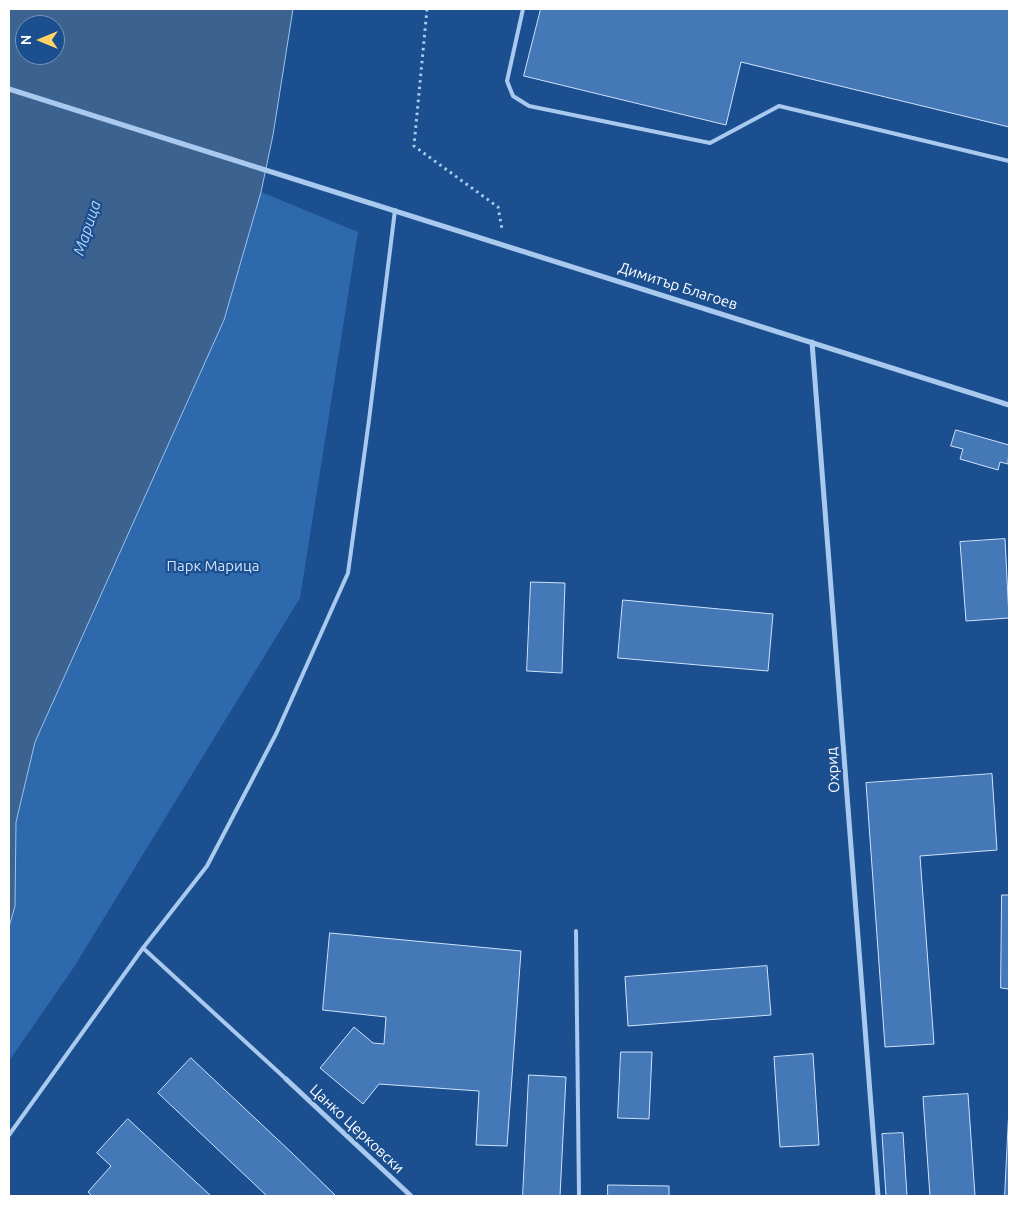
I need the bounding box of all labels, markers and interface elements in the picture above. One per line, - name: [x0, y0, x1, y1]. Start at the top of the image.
- north arrow: [15, 15, 65, 65]
- text: N: [18, 35, 34, 45]
- water label: Марица: [69, 198, 105, 258]
- street label: Димитър Благоев: [616, 258, 740, 314]
- park label: Парк Марица: [167, 557, 259, 575]
- street label: Охрид: [822, 747, 844, 793]
- street label: Цанко Церковски: [306, 1081, 408, 1177]

